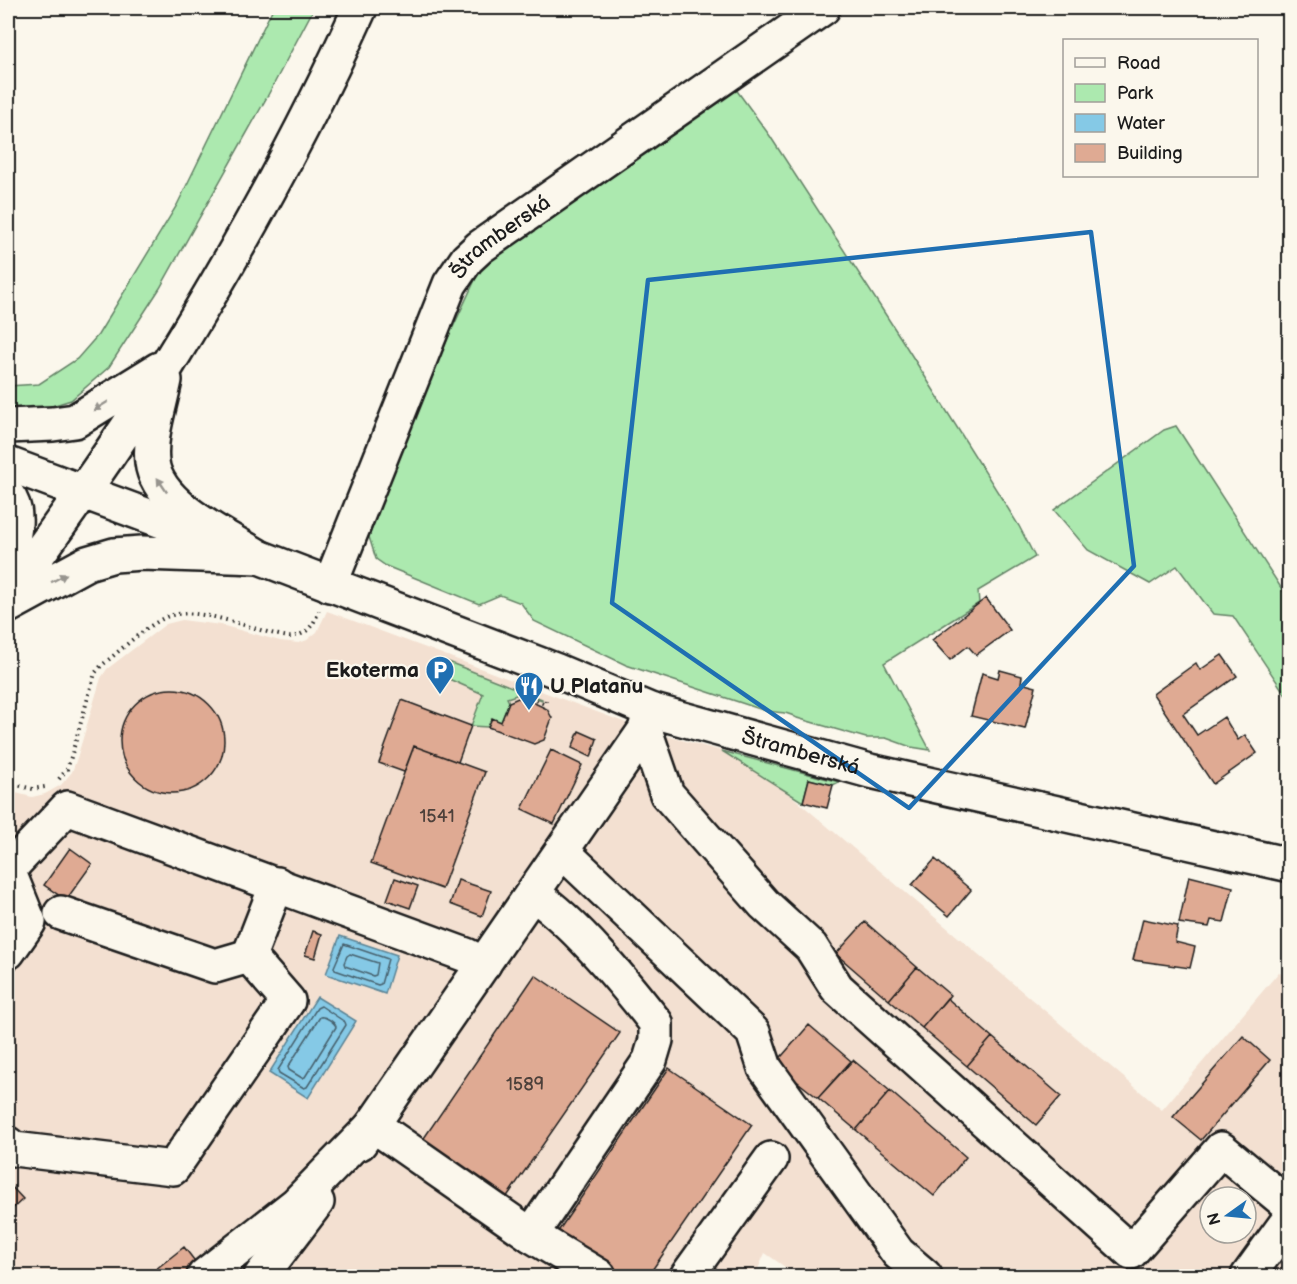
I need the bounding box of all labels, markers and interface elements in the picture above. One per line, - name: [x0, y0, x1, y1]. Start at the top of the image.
- legend: [1063, 39, 1258, 177]
- text: Road: [1117, 53, 1161, 74]
- text: Park: [1117, 83, 1153, 104]
- text: Water: [1117, 113, 1165, 134]
- text: Building: [1117, 143, 1183, 164]
- street label: Štramberská: [445, 189, 555, 283]
- one-way arrow: [93, 400, 109, 411]
- one-way arrow: [156, 478, 168, 494]
- one-way arrow: [51, 573, 68, 583]
- parking icon: Ekoterma: [424, 654, 456, 696]
- place label: Ekoterma: [326, 658, 419, 683]
- restaurant icon: U Platanu: [513, 670, 545, 712]
- place label: U Platanu: [550, 674, 643, 699]
- street label: Štramberská: [739, 724, 862, 780]
- house number: 1541: [419, 806, 455, 827]
- house number: 1589: [506, 1074, 544, 1095]
- north arrow: [1198, 1185, 1258, 1245]
- text: N: [1204, 1210, 1226, 1227]

